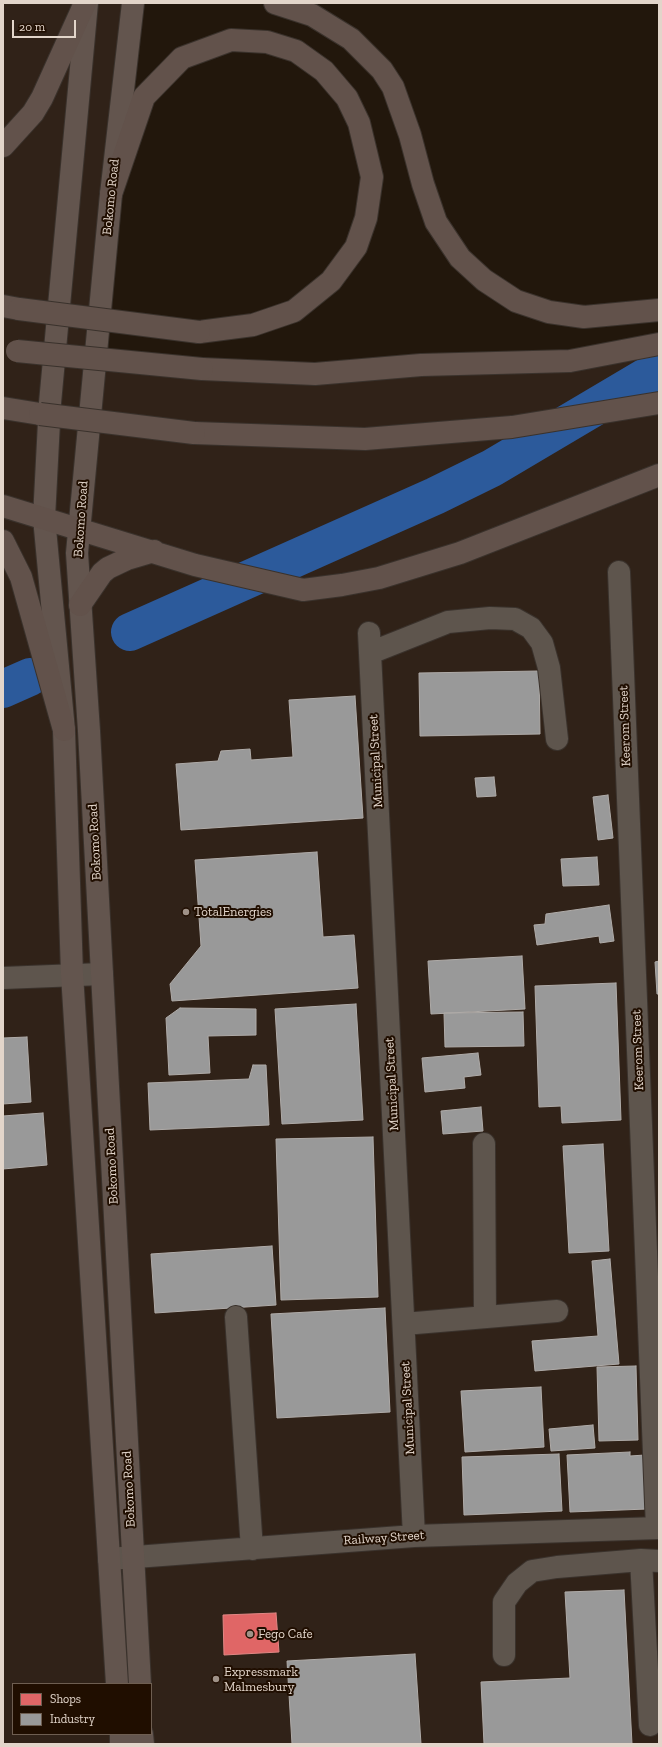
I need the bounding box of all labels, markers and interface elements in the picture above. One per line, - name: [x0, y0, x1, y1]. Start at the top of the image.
- scale bar: [14, 12, 78, 38]
- text: 20 m: [19, 20, 45, 34]
- street label: Bokomo Road: [99, 158, 123, 236]
- street label: Bokomo Road: [71, 480, 91, 558]
- street label: Keerom Street: [616, 685, 634, 767]
- street label: Municipal Street: [366, 714, 386, 808]
- street label: Bokomo Road: [85, 803, 105, 881]
- place label: TotalEnergies: [194, 904, 272, 920]
- marker: TotalEnergies: [181, 907, 191, 917]
- street label: Keerom Street: [629, 1009, 647, 1091]
- street label: Municipal Street: [382, 1037, 402, 1131]
- street label: Bokomo Road: [102, 1127, 122, 1205]
- street label: Municipal Street: [398, 1361, 418, 1455]
- street label: Bokomo Road: [119, 1450, 139, 1528]
- street label: Railway Street: [343, 1527, 425, 1549]
- place label: Fego Cafe: [258, 1626, 313, 1642]
- marker: Fego Cafe: [245, 1629, 255, 1639]
- place label: Expressmark Malmesbury: [224, 1664, 298, 1695]
- marker: Expressmark Malmesbury: [211, 1674, 221, 1684]
- legend: [12, 1683, 152, 1735]
- text: Shops: [50, 1692, 81, 1706]
- text: Industry: [50, 1712, 95, 1726]

